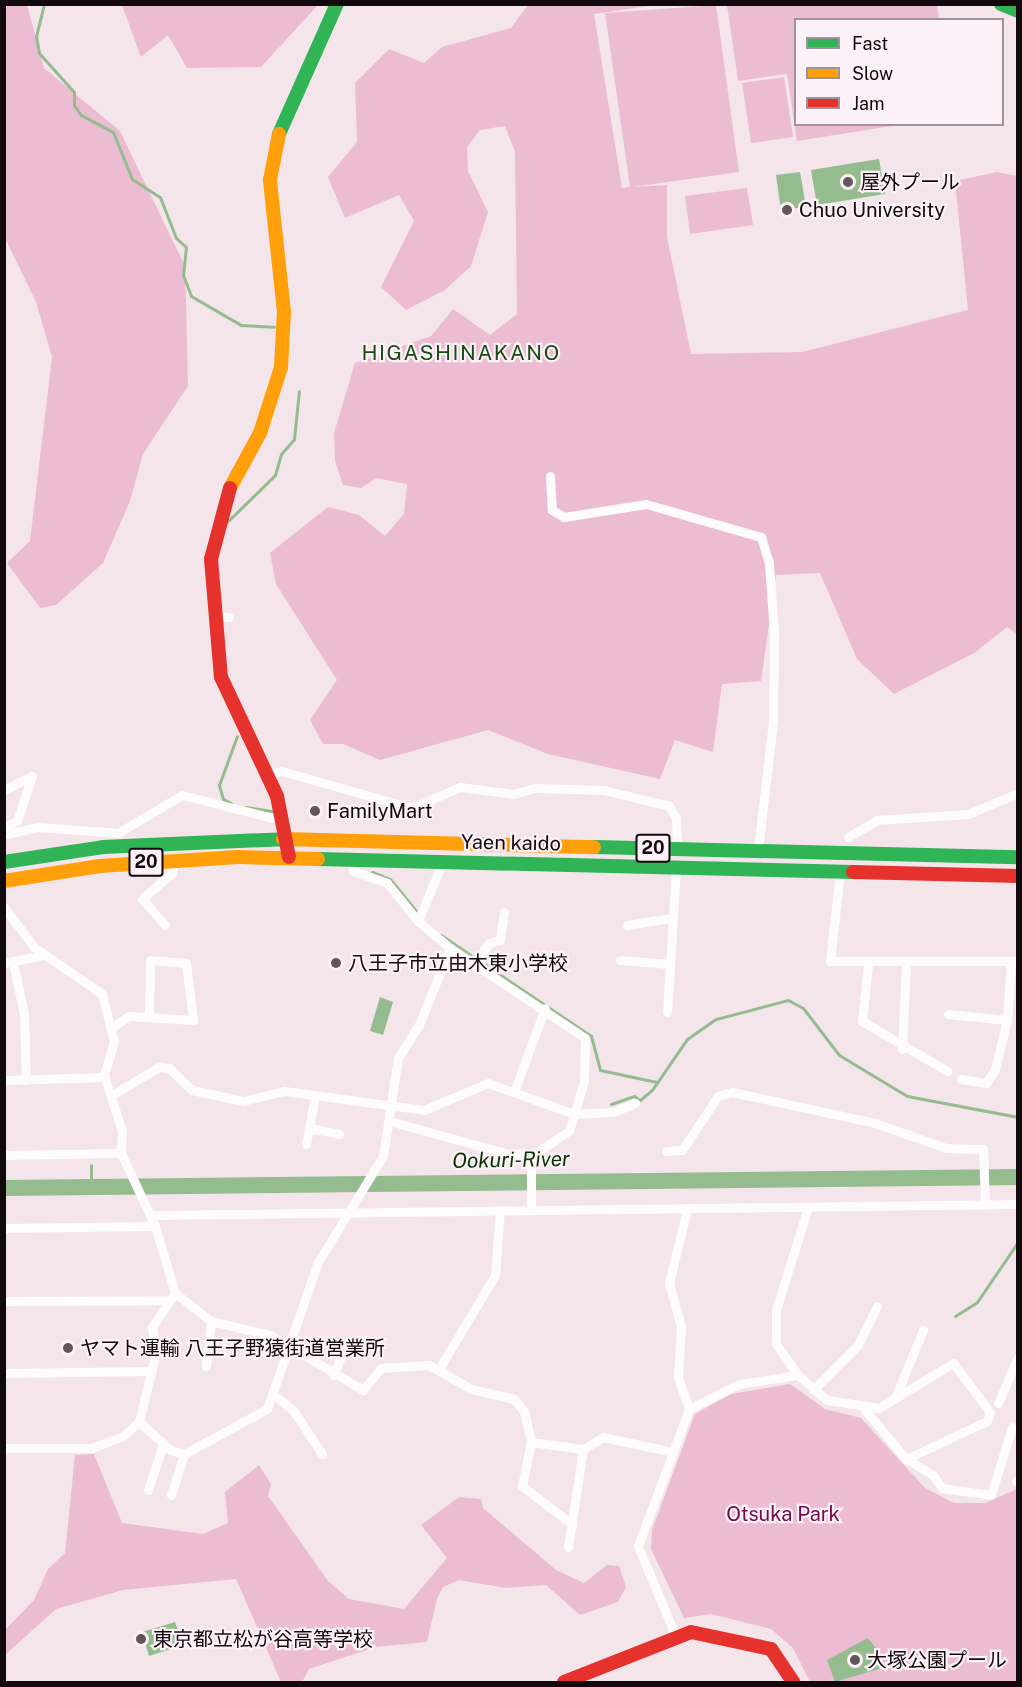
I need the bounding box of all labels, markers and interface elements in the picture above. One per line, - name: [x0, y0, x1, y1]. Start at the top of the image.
- legend: [794, 18, 1004, 126]
- text: Fast: [852, 33, 888, 54]
- text: Slow: [852, 63, 893, 84]
- text: Jam: [852, 93, 885, 114]
- place label: 屋外プール: [860, 170, 960, 194]
- marker: 屋外プール: [841, 175, 855, 189]
- place label: Chuo University: [799, 198, 945, 222]
- marker: Chuo University: [780, 203, 794, 217]
- district label: HIGASHINAKANO: [361, 340, 561, 366]
- place label: FamilyMart: [327, 799, 432, 823]
- marker: FamilyMart: [308, 804, 322, 818]
- street label: Yaen kaido: [461, 830, 561, 856]
- road number: 20: [635, 833, 671, 863]
- road number: 20: [128, 847, 164, 877]
- place label: 八王子市立由木東小学校: [348, 951, 568, 975]
- marker: 八王子市立由木東小学校: [329, 956, 343, 970]
- water label: Ookuri-River: [452, 1146, 570, 1174]
- place label: ヤマト運輸 八王子野猿街道営業所: [80, 1336, 385, 1360]
- marker: ヤマト運輸 八王子野猿街道営業所: [61, 1341, 75, 1355]
- park label: Otsuka Park: [726, 1502, 840, 1526]
- place label: 東京都立松が谷高等学校: [153, 1627, 373, 1651]
- marker: 東京都立松が谷高等学校: [134, 1632, 148, 1646]
- place label: 大塚公園プール: [867, 1648, 1007, 1672]
- marker: 大塚公園プール: [848, 1653, 862, 1667]

